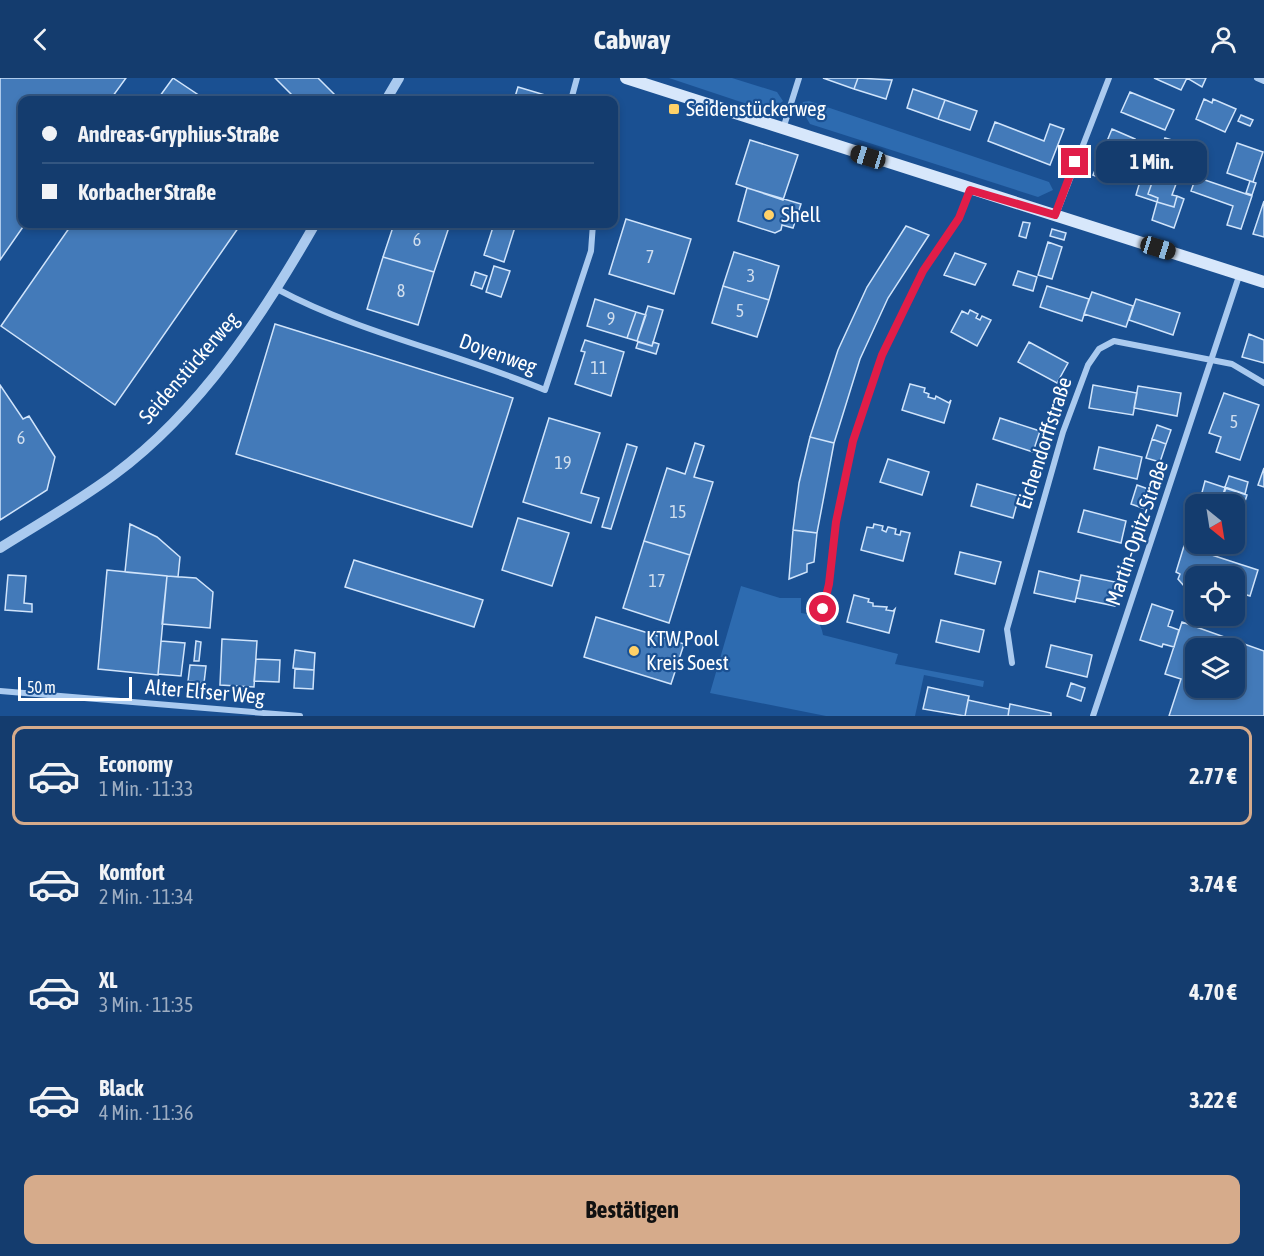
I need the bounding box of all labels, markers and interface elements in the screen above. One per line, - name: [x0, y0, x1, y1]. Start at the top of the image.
- icon: back: [24, 23, 57, 56]
- icon: person: [1207, 23, 1240, 56]
- text: Cabway: [594, 24, 670, 55]
- place label: Seidenstückerweg: [686, 96, 826, 120]
- marker: Seidenstückerweg: [667, 102, 681, 116]
- text: Andreas-Gryphius-Straße: [78, 121, 279, 147]
- callout: 1 Min.: [1096, 141, 1207, 183]
- car: [848, 143, 888, 171]
- route end: [1061, 148, 1088, 175]
- text: 1 Min.: [1130, 150, 1173, 173]
- text: Korbacher Straße: [78, 179, 216, 205]
- place label: Shell: [781, 202, 821, 226]
- marker: Shell: [762, 208, 776, 222]
- house number: 6: [413, 229, 421, 250]
- car: [1138, 234, 1178, 262]
- house number: 7: [646, 246, 654, 267]
- house number: 3: [747, 265, 755, 286]
- house number: 8: [397, 280, 405, 301]
- house number: 5: [736, 300, 744, 321]
- street label: Seidenstückerweg: [133, 307, 243, 428]
- house number: 9: [607, 308, 615, 329]
- street label: Doyenweg: [456, 328, 540, 378]
- house number: 11: [591, 357, 607, 378]
- street label: Eichendorffstraße: [1010, 374, 1076, 512]
- house number: 5: [1230, 411, 1238, 432]
- house number: 6: [17, 427, 25, 448]
- house number: 19: [555, 452, 571, 473]
- street label: Martin-Opitz-Straße: [1100, 457, 1172, 608]
- north arrow: [1185, 494, 1245, 554]
- map controls: [1185, 494, 1245, 698]
- house number: 15: [670, 501, 686, 522]
- button: locate: [1185, 566, 1245, 626]
- house number: 17: [649, 570, 665, 591]
- route start: [809, 595, 836, 622]
- place label: KTW Pool Kreis Soest: [646, 626, 729, 674]
- button: layers: [1185, 638, 1245, 698]
- marker: KTW Pool Kreis Soest: [627, 644, 641, 658]
- scale bar: [18, 674, 132, 702]
- street label: Alter Elfser Weg: [144, 674, 266, 708]
- text: 50 m: [27, 678, 56, 696]
- icon: car: [27, 749, 81, 803]
- text: Economy: [99, 751, 173, 777]
- text: 2.77 €: [1189, 763, 1237, 789]
- text: 1 Min. · 11:33: [99, 777, 193, 800]
- icon: car: [27, 857, 81, 911]
- text: Komfort: [99, 859, 165, 885]
- text: 3.74 €: [1189, 871, 1237, 897]
- text: 2 Min. · 11:34: [99, 885, 193, 908]
- icon: car: [27, 965, 81, 1019]
- text: XL: [99, 967, 117, 993]
- text: 4.70 €: [1189, 979, 1237, 1005]
- text: 3 Min. · 11:35: [99, 993, 193, 1016]
- icon: car: [27, 1073, 81, 1127]
- text: Black: [99, 1075, 143, 1101]
- text: 3.22 €: [1189, 1087, 1237, 1113]
- text: 4 Min. · 11:36: [99, 1101, 193, 1124]
- button: Bestätigen: [24, 1175, 1240, 1244]

